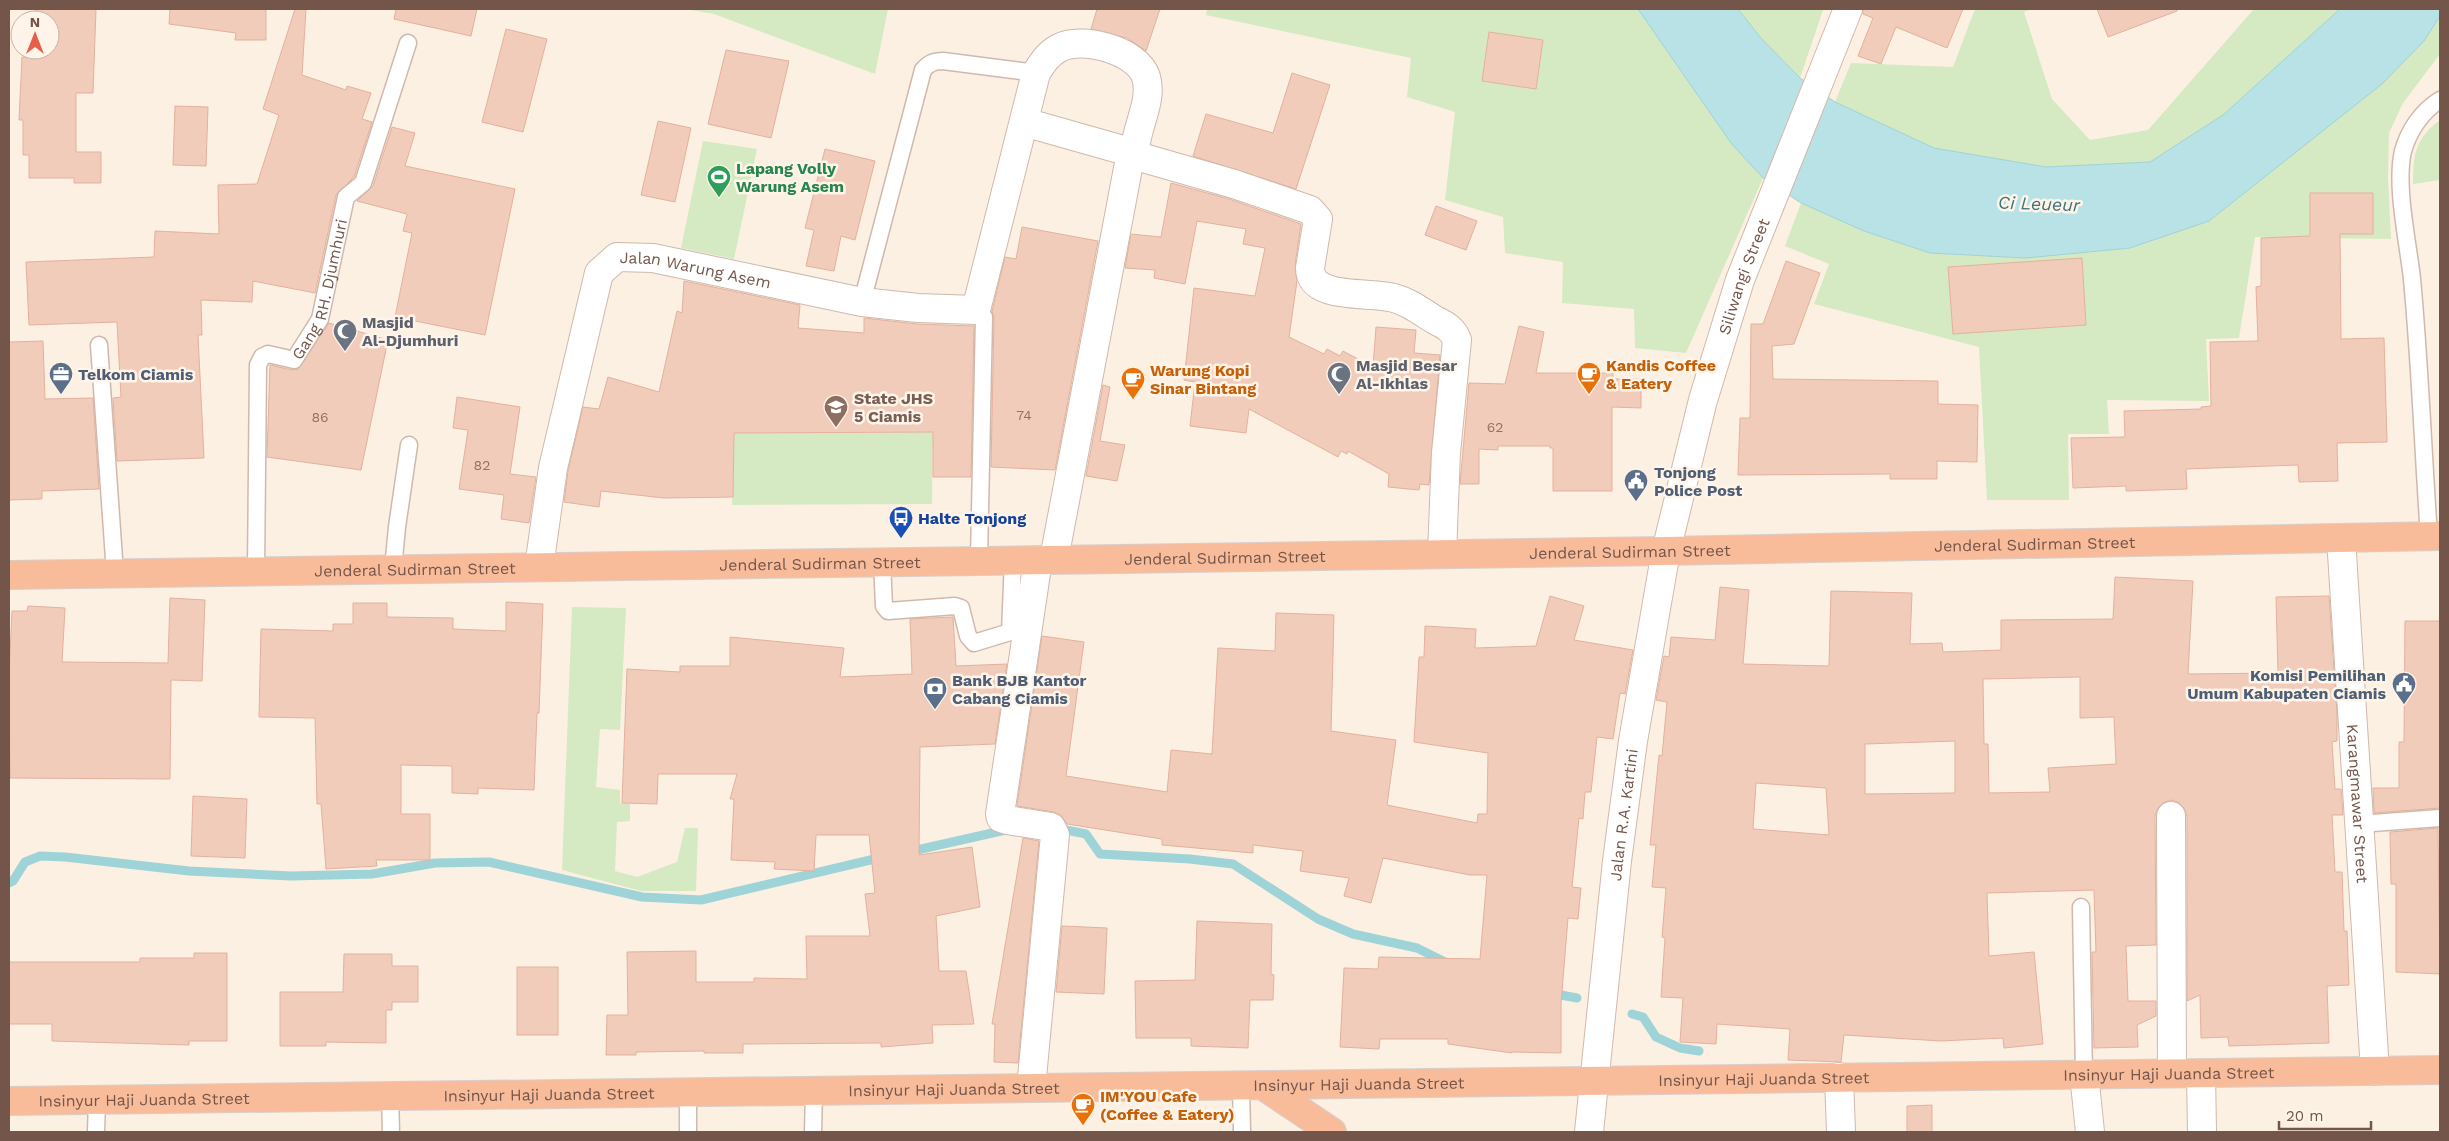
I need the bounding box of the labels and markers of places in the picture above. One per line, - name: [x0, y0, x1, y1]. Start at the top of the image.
- place label: Lapang Volly Warung Asem: [736, 159, 844, 196]
- sports icon: Lapang Volly Warung Asem: [706, 164, 732, 198]
- place label: Masjid Al-Djumhuri: [362, 313, 458, 350]
- mosque icon: Masjid Al-Djumhuri: [332, 318, 358, 352]
- place label: Masjid Besar Al-Ikhlas: [1356, 356, 1457, 393]
- place label: Kandis Coffee & Eatery: [1606, 356, 1716, 393]
- office icon: Telkom Ciamis: [48, 361, 74, 395]
- place label: Warung Kopi Sinar Bintang: [1150, 361, 1256, 398]
- mosque icon: Masjid Besar Al-Ikhlas: [1326, 361, 1352, 395]
- cafe icon: Kandis Coffee & Eatery: [1576, 361, 1602, 395]
- place label: Telkom Ciamis: [78, 365, 194, 384]
- cafe icon: Warung Kopi Sinar Bintang: [1120, 366, 1146, 400]
- place label: State JHS 5 Ciamis: [854, 389, 933, 426]
- school or university icon: State JHS 5 Ciamis: [823, 394, 849, 428]
- place label: Tonjong Police Post: [1654, 463, 1742, 500]
- public building icon: Tonjong Police Post: [1623, 468, 1649, 502]
- bus stop icon: Halte Tonjong: [888, 505, 914, 539]
- place label: Halte Tonjong: [918, 509, 1026, 528]
- place label: Komisi Pemilihan Umum Kabupaten Ciamis: [2187, 666, 2386, 703]
- place label: Bank BJB Kantor Cabang Ciamis: [952, 671, 1086, 708]
- public building icon: Komisi Pemilihan Umum Kabupaten Ciamis: [2391, 671, 2417, 705]
- bank icon: Bank BJB Kantor Cabang Ciamis: [922, 676, 948, 710]
- place label: IM'YOU Cafe (Coffee & Eatery): [1100, 1087, 1235, 1124]
- cafe icon: IM'YOU Cafe (Coffee & Eatery): [1070, 1092, 1096, 1126]

